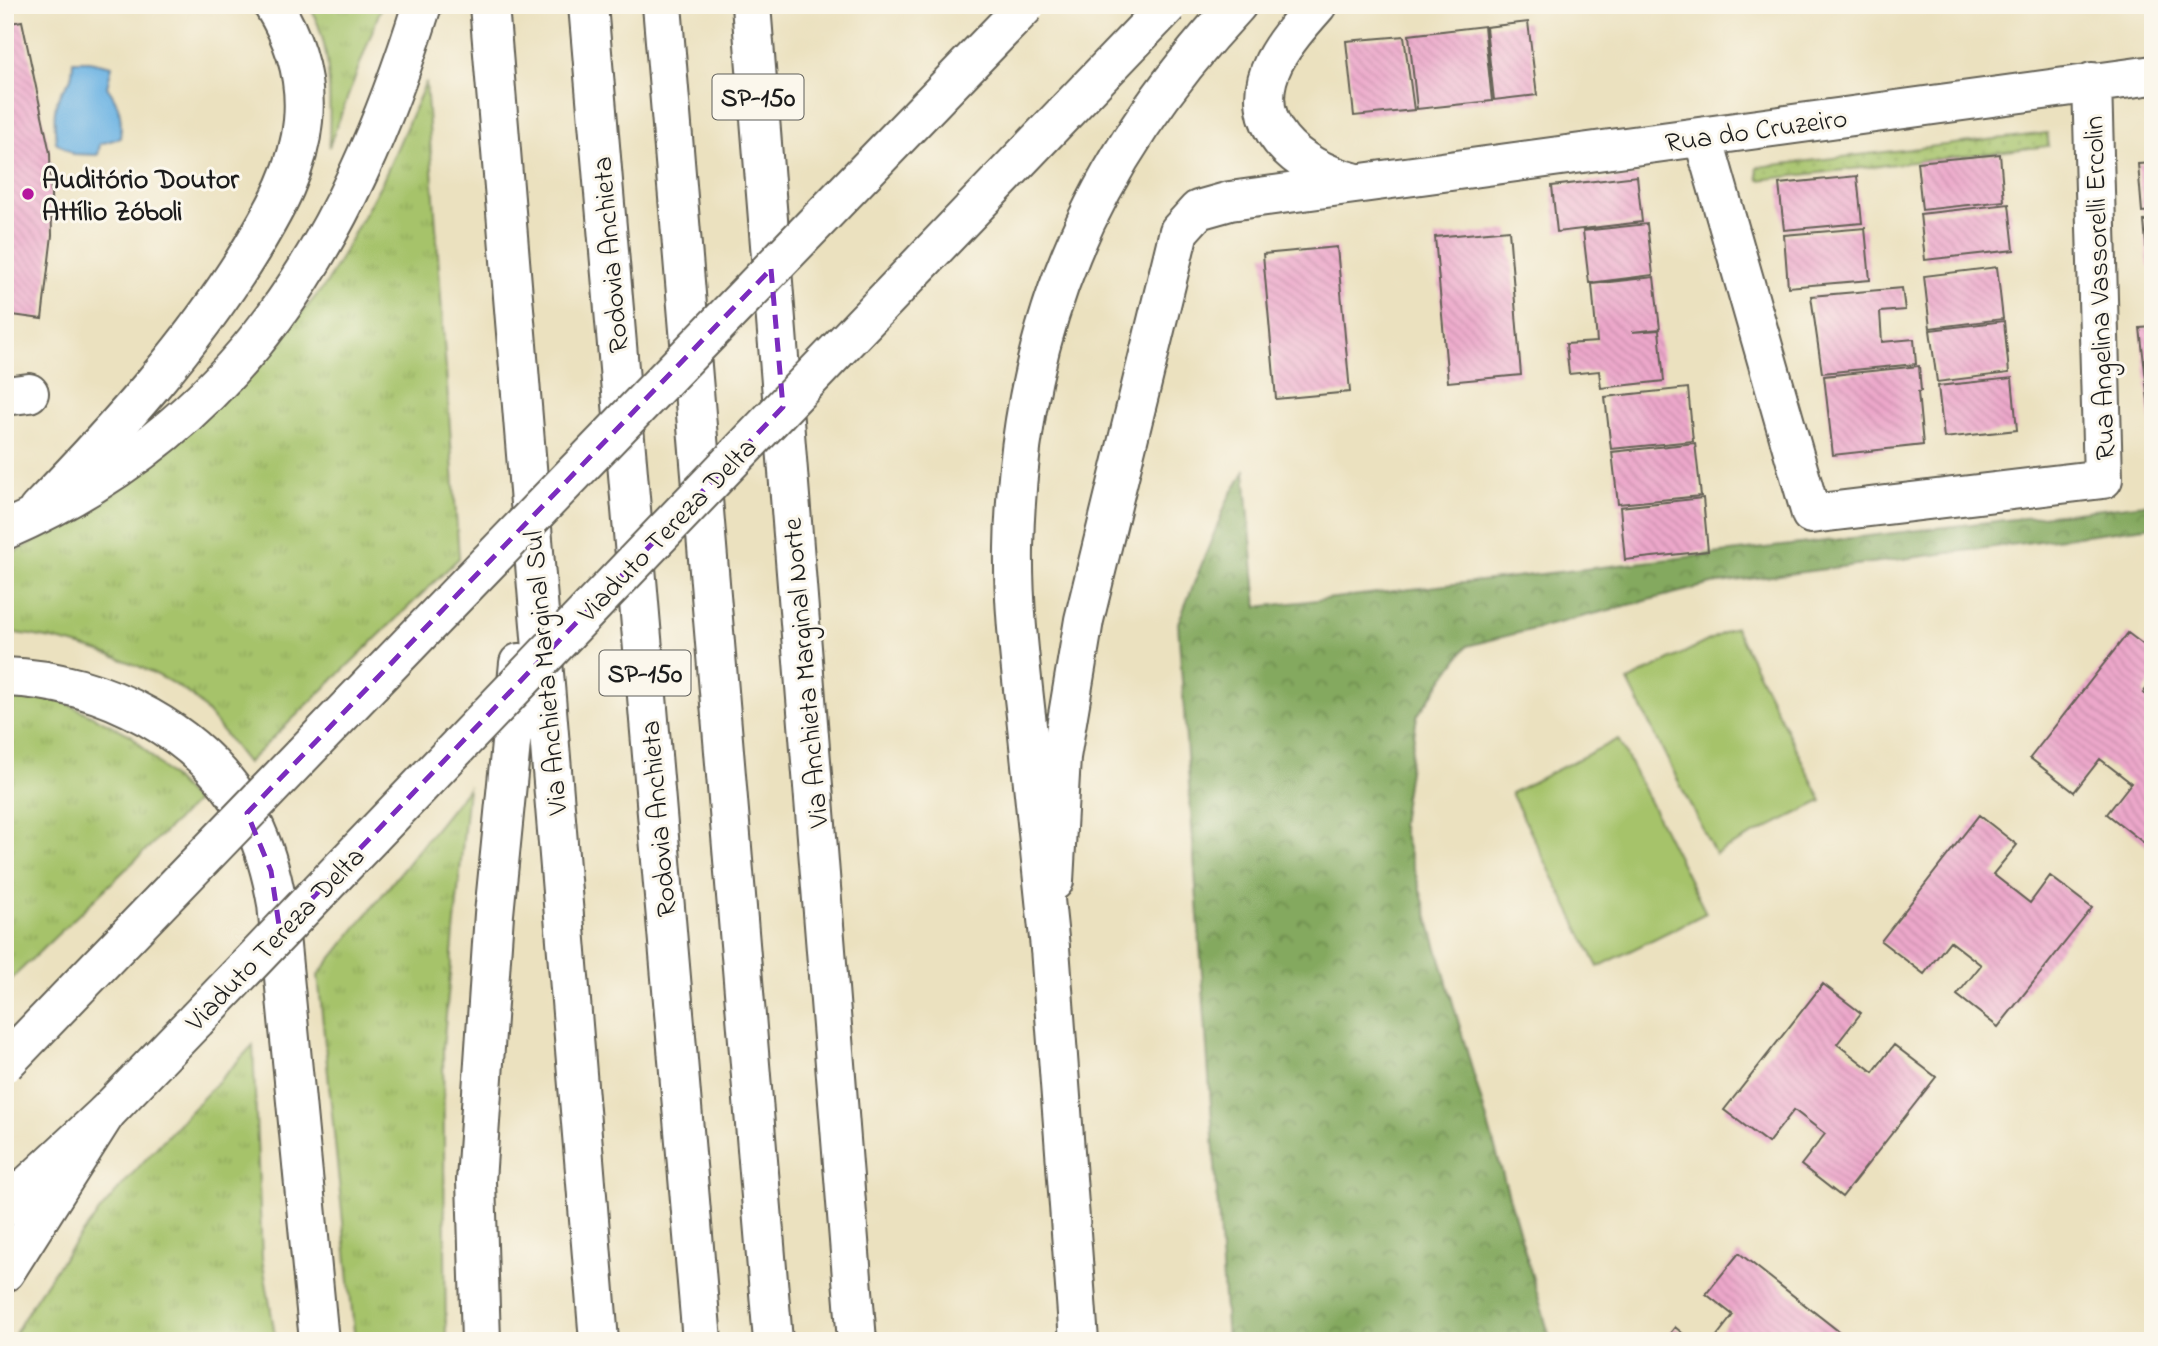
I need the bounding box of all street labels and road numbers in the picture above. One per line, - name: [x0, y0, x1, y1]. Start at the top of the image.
- road number: SP-150: [712, 74, 804, 120]
- street label: Rua do Cruzeiro: [1663, 99, 1850, 166]
- street label: Rua Angelina Vassorelli Ercolin: [2075, 115, 2128, 461]
- street label: Rodovia Anchieta: [583, 155, 642, 355]
- street label: Viaduto Tereza Delta: [569, 430, 768, 634]
- street label: Via Anchieta Marginal Norte: [773, 516, 842, 830]
- street label: Via Anchieta Marginal Sul: [515, 529, 580, 818]
- road number: SP-150: [600, 650, 690, 695]
- street label: Rodovia Anchieta: [631, 719, 690, 919]
- street label: Viaduto Tereza Delta: [177, 839, 376, 1043]

